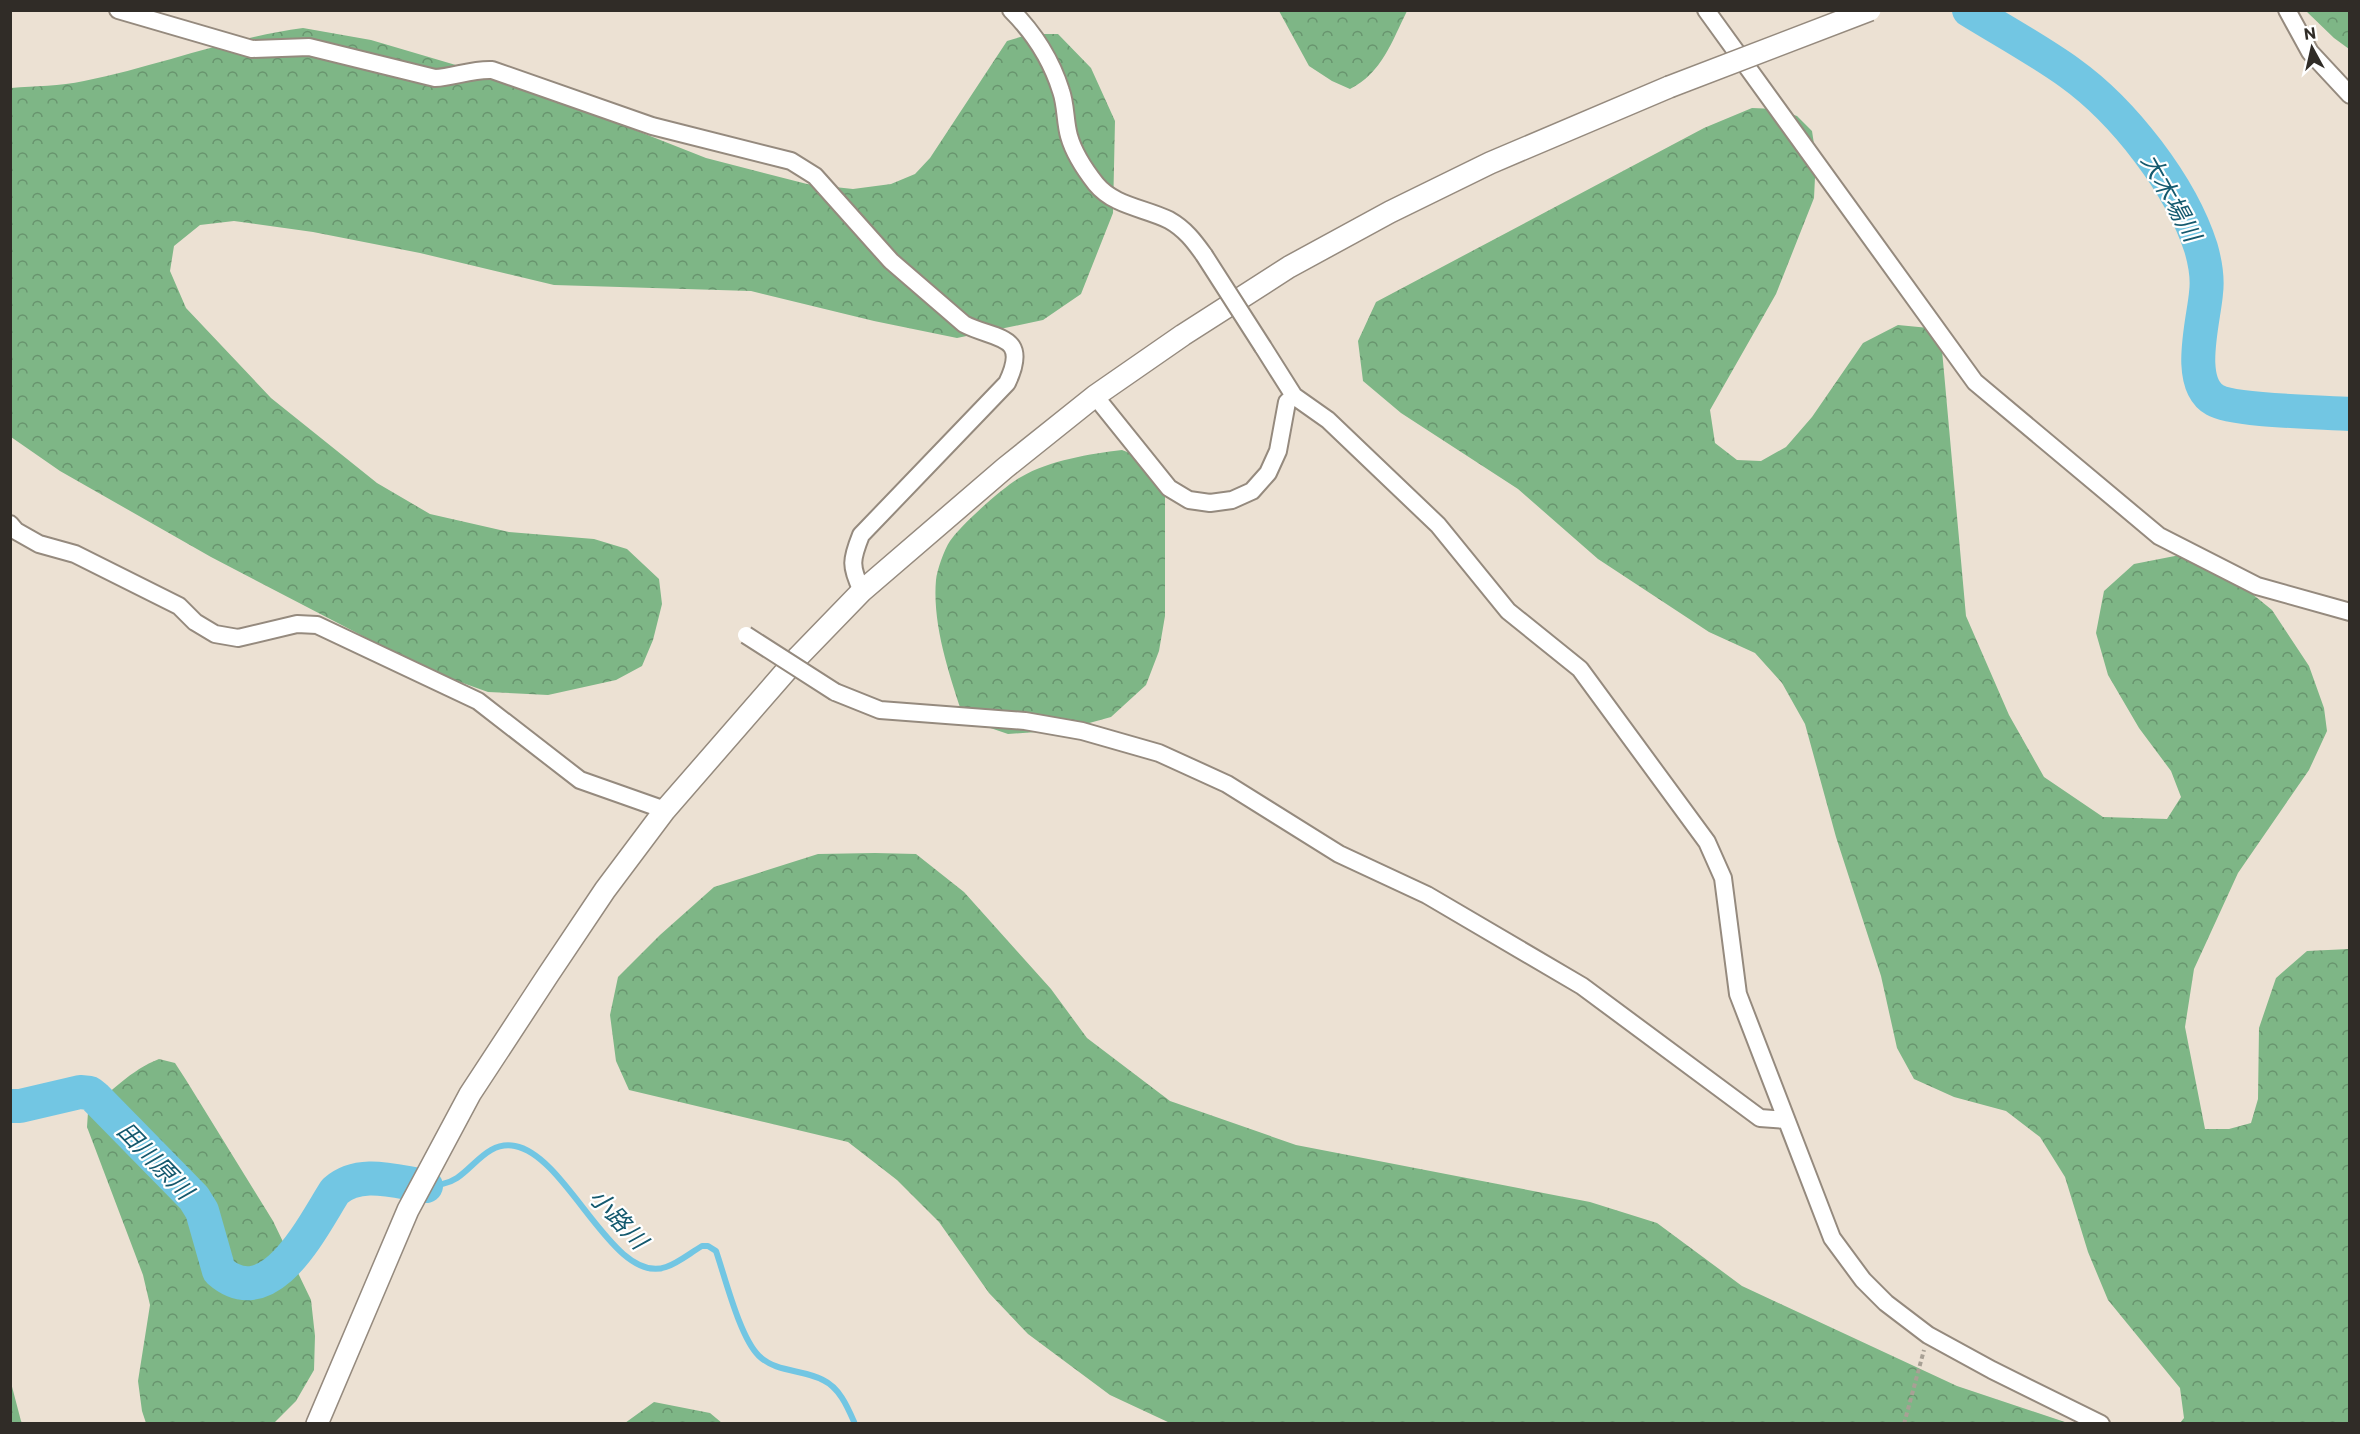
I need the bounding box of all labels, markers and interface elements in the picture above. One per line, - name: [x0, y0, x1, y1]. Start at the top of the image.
- north arrow: [2282, 18, 2342, 78]
- text: N: [2303, 22, 2317, 43]
- water label: 大木場川: [2136, 148, 2209, 249]
- water label: 田川原川: [112, 1115, 202, 1207]
- water label: 小路川: [584, 1182, 656, 1256]

